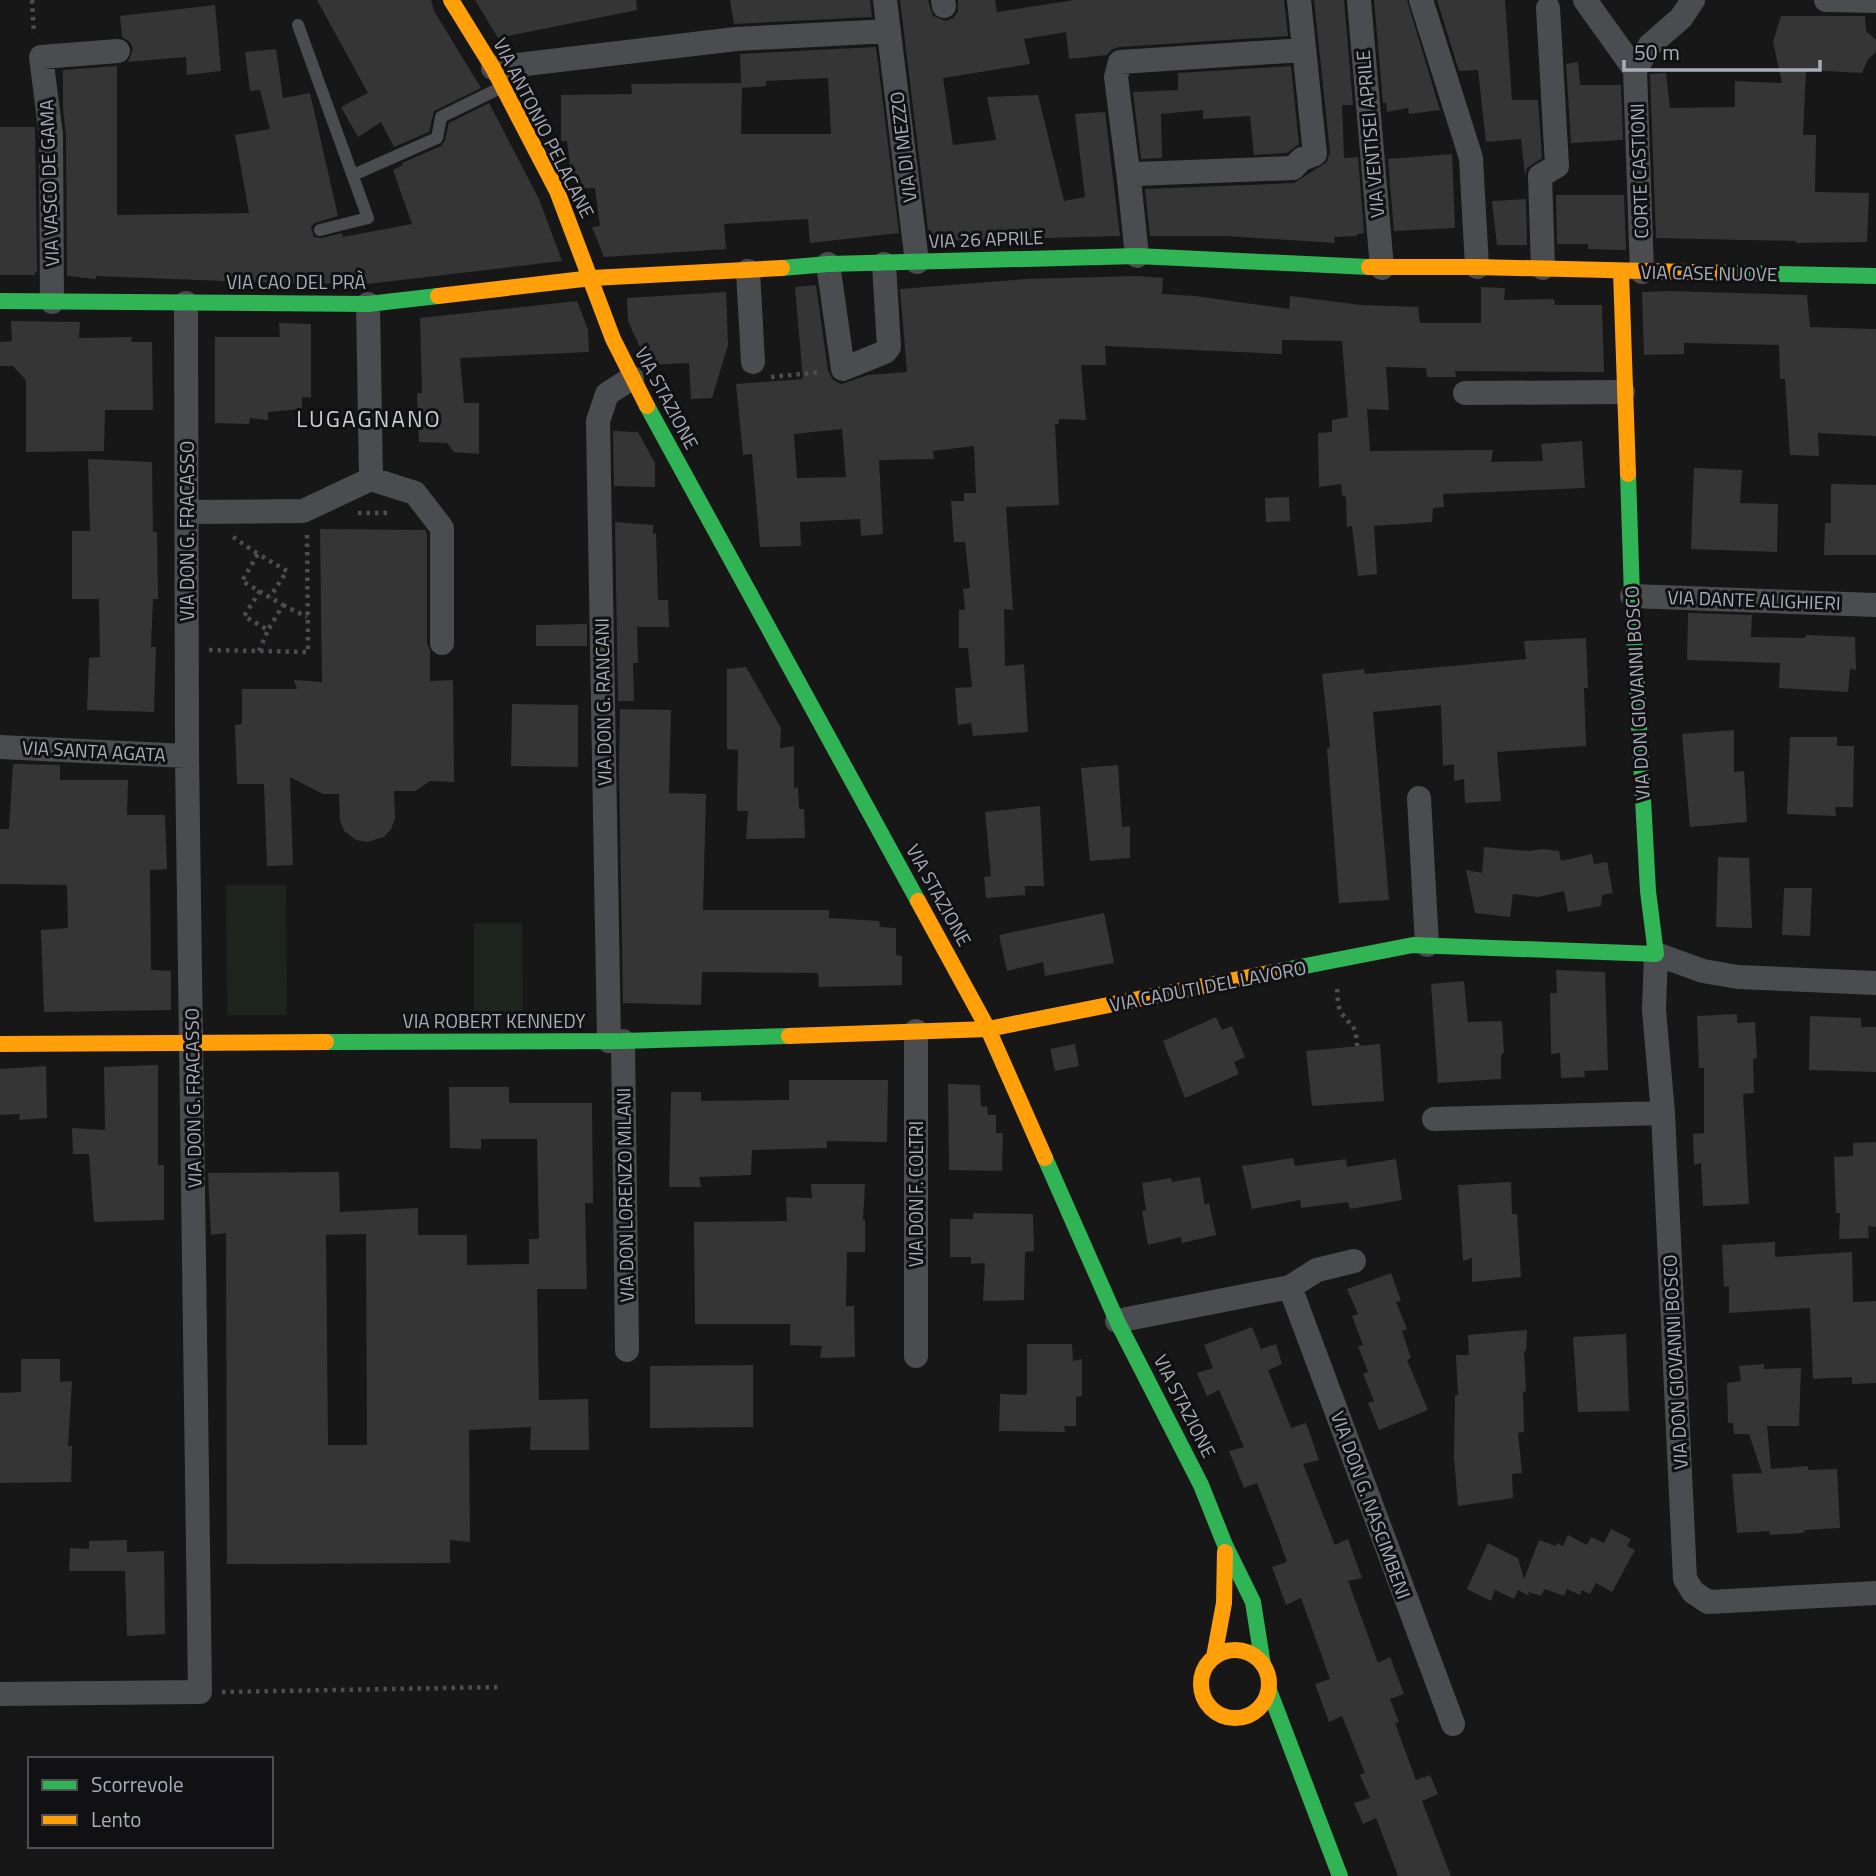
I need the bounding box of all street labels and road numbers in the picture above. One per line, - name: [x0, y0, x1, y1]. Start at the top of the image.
- street label: VIA ANTONIO PELACANE: [486, 33, 602, 223]
- street label: VIA VENTISEI APRILE: [1348, 49, 1391, 219]
- street label: VIA DI MEZZO: [881, 90, 924, 204]
- street label: VIA VASCO DE GAMA: [31, 99, 66, 267]
- street label: CORTE CASTIONI: [1622, 103, 1655, 239]
- street label: VIA 26 APRILE: [928, 222, 1044, 255]
- street label: VIA CASE NUOVE: [1640, 257, 1778, 288]
- street label: VIA CAO DEL PRÀ: [226, 267, 366, 296]
- street label: VIA STAZIONE: [628, 341, 707, 454]
- street label: VIA DON G. FRACASSO: [172, 441, 201, 621]
- street label: VIA DANTE ALIGHIERI: [1667, 582, 1841, 617]
- street label: VIA DON GIOVANNI BOSCO: [1616, 585, 1657, 801]
- street label: VIA DON G. RANCANI: [587, 618, 618, 786]
- street label: VIA SANTA AGATA: [21, 732, 167, 769]
- street label: VIA STAZIONE: [899, 838, 979, 951]
- street label: VIA CADUTI DEL LAVORO: [1107, 952, 1309, 1019]
- street label: VIA ROBERT KENNEDY: [403, 1006, 586, 1035]
- street label: VIA DON G. FRACASSO: [176, 1008, 209, 1188]
- street label: VIA DON LORENZO MILANI: [608, 1087, 641, 1303]
- street label: VIA DON F. COLTRI: [901, 1121, 930, 1267]
- street label: VIA DON GIOVANNI BOSCO: [1654, 1254, 1695, 1470]
- street label: VIA STAZIONE: [1147, 1349, 1224, 1463]
- street label: VIA DON G. NASCIMBENI: [1324, 1407, 1419, 1603]

